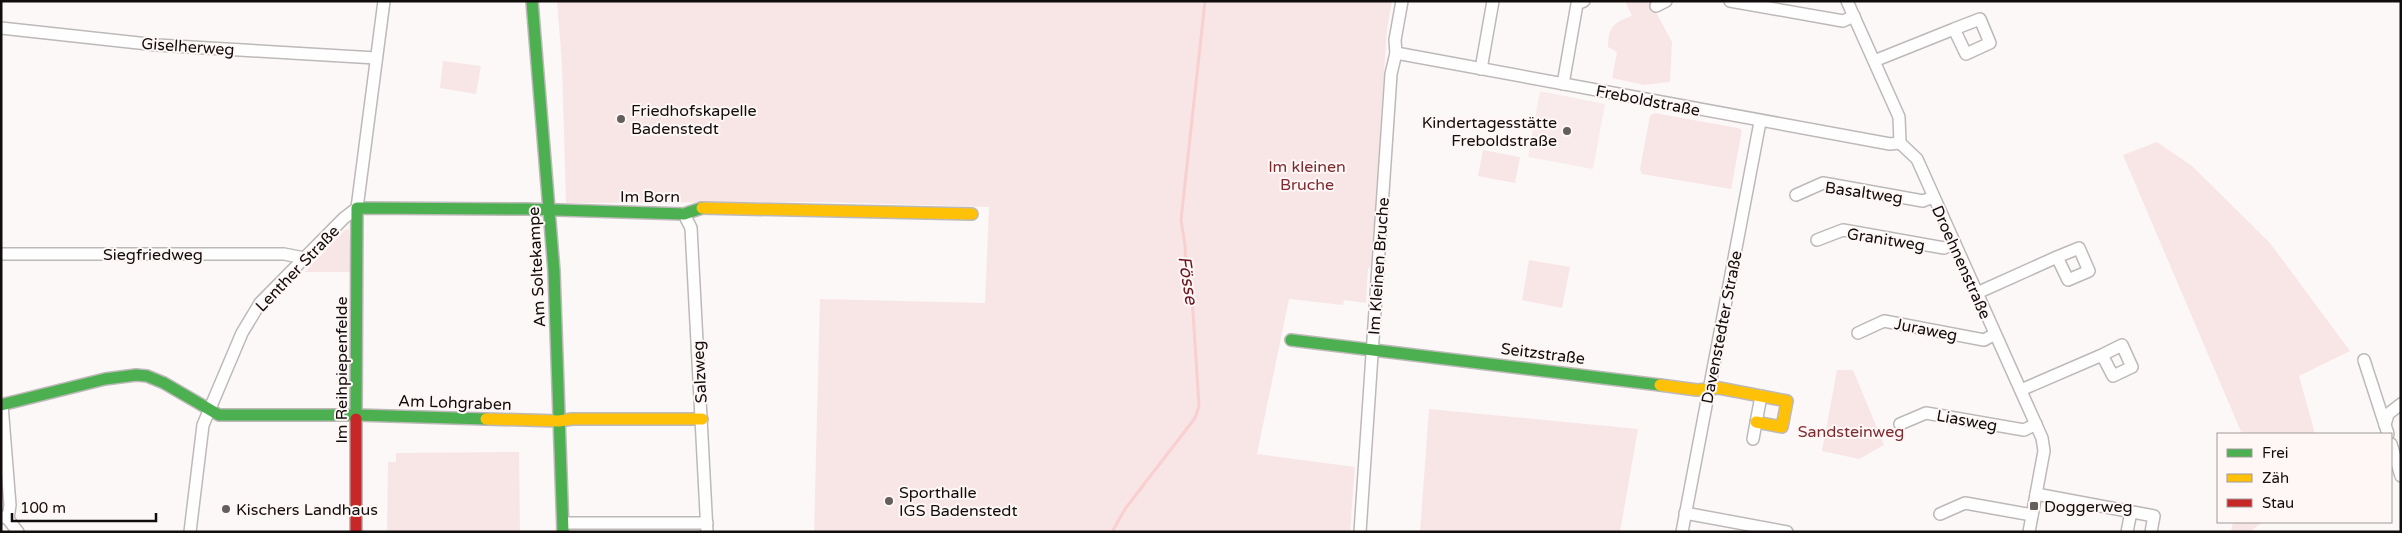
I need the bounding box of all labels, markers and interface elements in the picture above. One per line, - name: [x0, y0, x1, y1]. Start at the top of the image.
- street label: Giselherweg: [141, 34, 235, 60]
- street label: Freboldstraße: [1594, 81, 1702, 121]
- place label: Friedhofskapelle Badenstedt: [631, 101, 756, 139]
- marker: Friedhofskapelle Badenstedt: [615, 113, 627, 125]
- place label: Kindertagesstätte Freboldstraße: [1422, 113, 1557, 151]
- marker: Kindertagesstätte Freboldstraße: [1561, 125, 1573, 137]
- park label: Im kleinen Bruche: [1268, 157, 1346, 195]
- street label: Basaltweg: [1824, 178, 1904, 208]
- street label: Im Born: [620, 187, 680, 207]
- street label: Im Kleinen Bruche: [1364, 197, 1394, 336]
- street label: Droehnenstraße: [1927, 202, 1995, 322]
- street label: Am Soltekampe: [524, 206, 550, 328]
- street label: Lenther Straße: [251, 221, 344, 316]
- street label: Granitweg: [1845, 224, 1926, 256]
- street label: Siegfriedweg: [103, 245, 203, 265]
- street label: Davenstedter Straße: [1697, 249, 1747, 405]
- water label: Fösse: [1173, 254, 1203, 307]
- street label: Im Reihpiepenfelde: [332, 296, 352, 444]
- street label: Juraweg: [1893, 314, 1959, 346]
- street label: Seitzstraße: [1500, 339, 1586, 369]
- street label: Salzweg: [688, 340, 712, 404]
- street label: Am Lohgraben: [398, 391, 512, 415]
- street label: Liasweg: [1935, 406, 1999, 436]
- park label: Sandsteinweg: [1798, 422, 1904, 442]
- legend: [2217, 433, 2392, 523]
- text: Frei: [2262, 444, 2288, 462]
- text: Zäh: [2262, 469, 2289, 487]
- place label: Sporthalle IGS Badenstedt: [899, 483, 1018, 521]
- scale bar: [12, 490, 156, 522]
- text: Stau: [2262, 494, 2294, 512]
- marker: Sporthalle IGS Badenstedt: [883, 495, 895, 507]
- place label: Doggerweg: [2044, 497, 2133, 517]
- text: 100 m: [20, 499, 66, 517]
- place label: Kischers Landhaus: [236, 500, 378, 520]
- marker: Doggerweg: [2028, 500, 2040, 512]
- marker: Kischers Landhaus: [220, 503, 232, 515]

